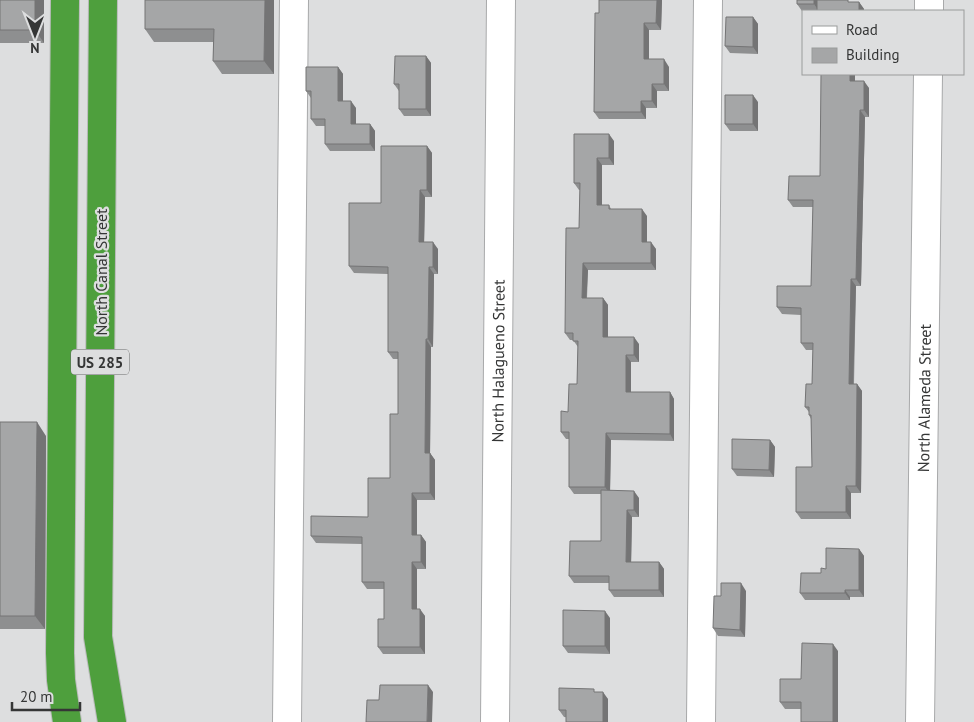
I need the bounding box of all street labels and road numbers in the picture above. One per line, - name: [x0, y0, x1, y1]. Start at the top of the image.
- street label: North Canal Street: [91, 208, 111, 336]
- street label: North Halagueno Street: [487, 279, 509, 443]
- street label: North Alameda Street: [913, 323, 935, 472]
- road number: US 285: [71, 350, 129, 374]

